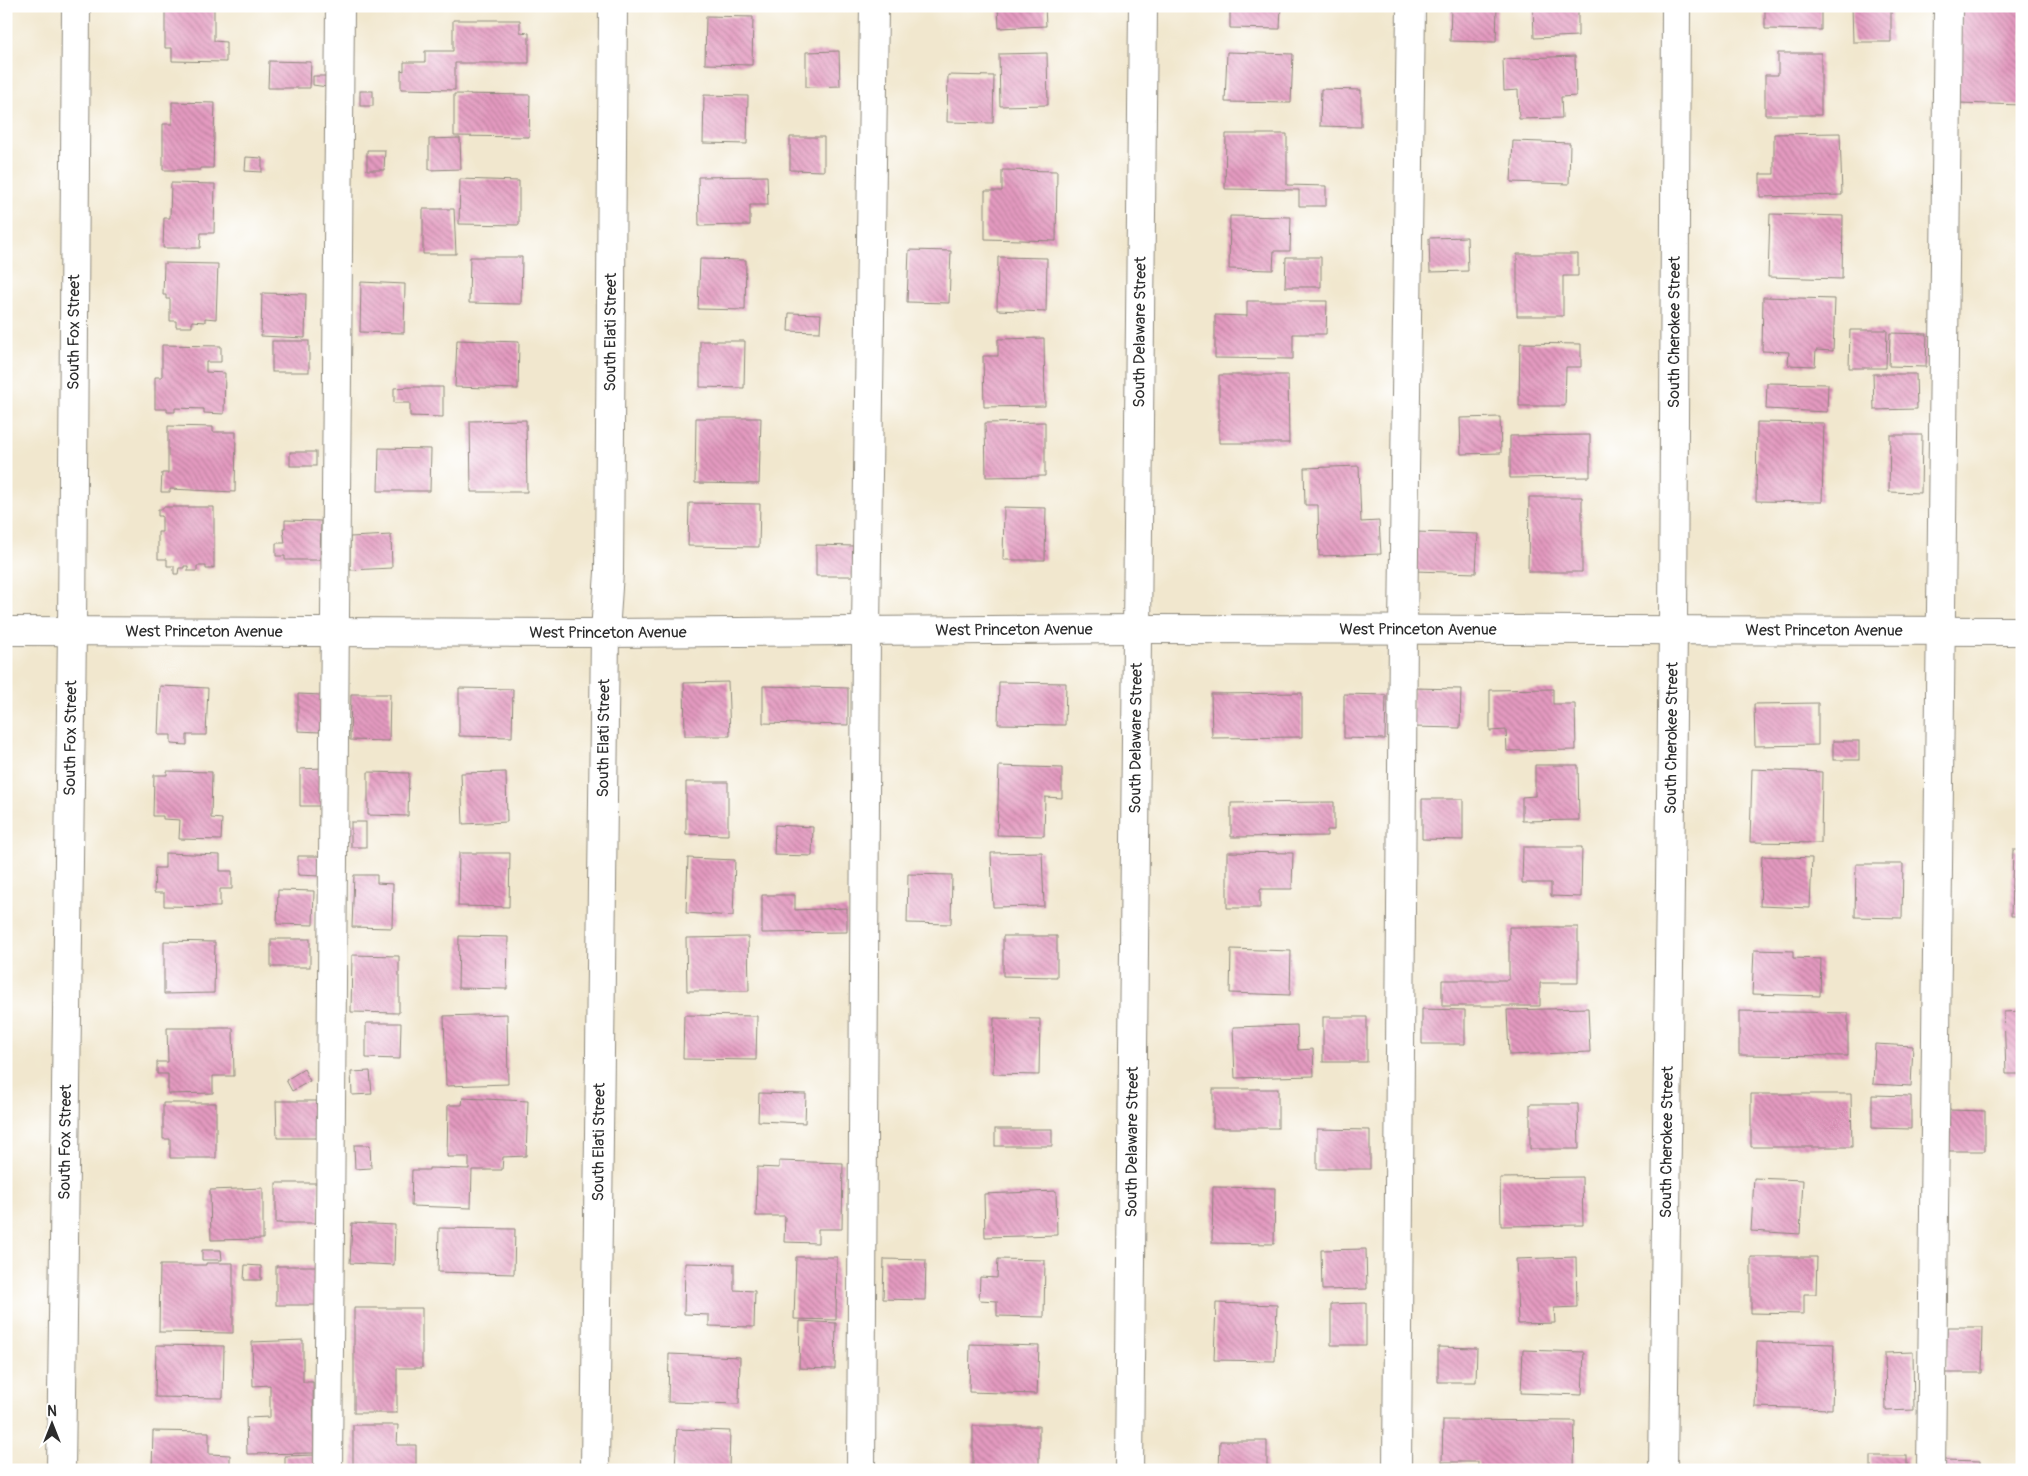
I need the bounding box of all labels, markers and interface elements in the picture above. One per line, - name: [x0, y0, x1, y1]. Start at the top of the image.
- street label: South Cherokee Street: [1664, 255, 1685, 408]
- street label: South Delaware Street: [1129, 256, 1151, 408]
- street label: South Elati Street: [600, 272, 621, 392]
- street label: South Fox Street: [64, 274, 84, 390]
- street label: West Princeton Avenue: [935, 619, 1093, 641]
- street label: West Princeton Avenue: [1339, 619, 1497, 640]
- street label: West Princeton Avenue: [1745, 620, 1903, 641]
- street label: West Princeton Avenue: [125, 621, 283, 642]
- street label: West Princeton Avenue: [529, 622, 687, 643]
- street label: South Cherokee Street: [1661, 661, 1683, 814]
- street label: South Delaware Street: [1125, 662, 1147, 814]
- street label: South Elati Street: [593, 678, 614, 798]
- street label: South Fox Street: [60, 680, 81, 796]
- street label: South Cherokee Street: [1656, 1065, 1678, 1218]
- street label: South Delaware Street: [1121, 1066, 1143, 1218]
- street label: South Elati Street: [588, 1082, 610, 1202]
- street label: South Fox Street: [55, 1084, 76, 1200]
- north arrow: [28, 1398, 78, 1448]
- text: N: [47, 1403, 57, 1420]

